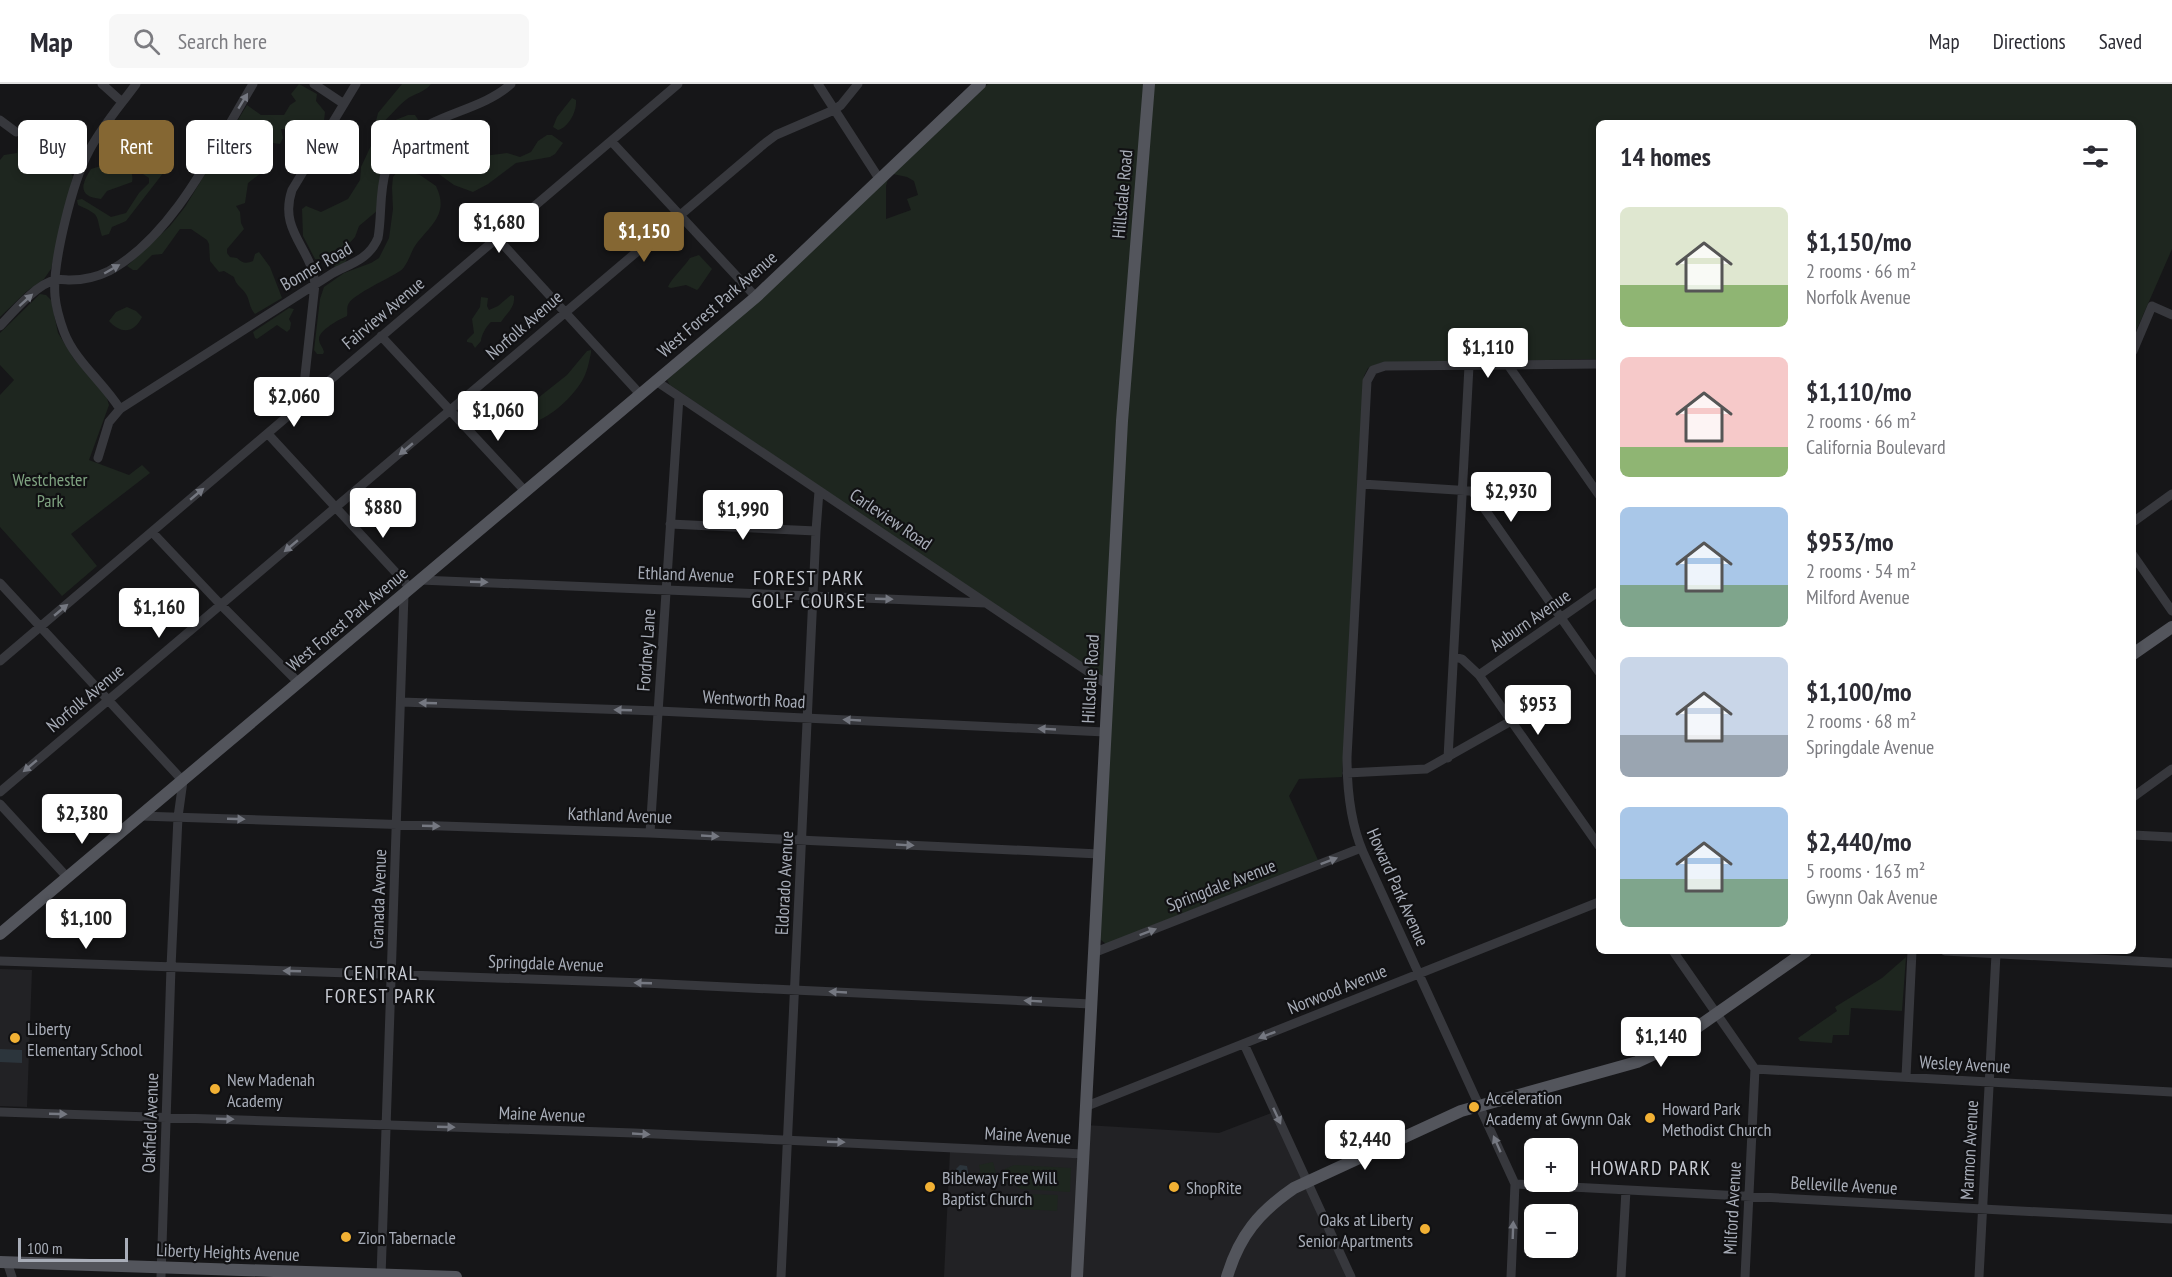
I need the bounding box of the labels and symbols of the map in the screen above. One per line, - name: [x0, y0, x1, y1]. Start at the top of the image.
- one-way arrow: [238, 92, 248, 109]
- street label: Hillsdale Road: [1107, 149, 1137, 239]
- pin: $1,680: [450, 203, 548, 254]
- pin: $1,150: [595, 212, 693, 263]
- street label: Bonner Road: [276, 236, 356, 296]
- street label: West Forest Park Avenue: [652, 246, 782, 362]
- one-way arrow: [103, 264, 120, 274]
- street label: Fairview Avenue: [337, 272, 429, 354]
- street label: Norfolk Avenue: [481, 285, 567, 365]
- one-way arrow: [18, 293, 33, 307]
- pin: $1,110: [1439, 328, 1537, 379]
- pin: $2,060: [245, 377, 343, 428]
- pin: $1,060: [449, 391, 547, 442]
- one-way arrow: [398, 442, 414, 455]
- park label: Westchester Park: [13, 468, 87, 512]
- pin: $2,930: [1462, 472, 1560, 523]
- street label: Carleview Road: [845, 483, 937, 555]
- one-way arrow: [189, 488, 204, 501]
- pin: $880: [347, 488, 419, 539]
- pin: $1,990: [694, 490, 792, 541]
- one-way arrow: [283, 539, 299, 552]
- street label: Ethland Avenue: [637, 561, 735, 587]
- street label: West Forest Park Avenue: [282, 562, 412, 676]
- district label: FOREST PARK GOLF COURSE: [752, 565, 866, 614]
- one-way arrow: [469, 578, 488, 587]
- street label: Auburn Avenue: [1485, 584, 1575, 656]
- pin: $1,160: [110, 588, 208, 639]
- one-way arrow: [874, 594, 893, 604]
- one-way arrow: [53, 603, 69, 616]
- street label: Fordney Lane: [632, 608, 660, 692]
- street label: Hillsdale Road: [1076, 634, 1104, 724]
- street label: Norfolk Avenue: [42, 659, 128, 737]
- street label: Wentworth Road: [702, 685, 806, 713]
- pin: $953: [1502, 685, 1574, 736]
- one-way arrow: [419, 698, 438, 707]
- one-way arrow: [614, 705, 633, 714]
- one-way arrow: [842, 715, 861, 724]
- one-way arrow: [1037, 724, 1056, 733]
- one-way arrow: [23, 759, 38, 772]
- pin: $2,380: [33, 794, 131, 845]
- street label: Kathland Avenue: [567, 802, 673, 828]
- one-way arrow: [227, 814, 246, 823]
- one-way arrow: [422, 821, 441, 830]
- street label: Howard Park Avenue: [1362, 824, 1434, 950]
- street label: Eldorado Avenue: [770, 830, 798, 936]
- one-way arrow: [700, 831, 719, 840]
- one-way arrow: [895, 840, 914, 849]
- street label: Granada Avenue: [365, 849, 391, 949]
- street label: Springdale Avenue: [1163, 854, 1279, 916]
- one-way arrow: [1320, 855, 1338, 865]
- pin: $1,100: [37, 899, 135, 950]
- one-way arrow: [1139, 927, 1157, 936]
- street label: Springdale Avenue: [488, 949, 604, 977]
- street label: Norwood Avenue: [1284, 959, 1390, 1019]
- district label: CENTRAL FOREST PARK: [325, 960, 437, 1009]
- one-way arrow: [282, 966, 301, 976]
- one-way arrow: [634, 978, 653, 988]
- one-way arrow: [829, 988, 848, 997]
- one-way arrow: [1023, 997, 1042, 1006]
- place label: Liberty Elementary School: [27, 1017, 143, 1061]
- pin: $1,140: [1612, 1017, 1710, 1068]
- one-way arrow: [1258, 1030, 1276, 1040]
- marker: Liberty Elementary School: [8, 1031, 22, 1045]
- street label: Wesley Avenue: [1919, 1050, 2011, 1078]
- place label: New Madenah Academy: [227, 1068, 315, 1112]
- street label: Oakfield Avenue: [137, 1073, 163, 1173]
- marker: New Madenah Academy: [208, 1082, 222, 1096]
- place label: Acceleration Academy at Gwynn Oak: [1486, 1086, 1631, 1130]
- place label: Howard Park Methodist Church: [1662, 1097, 1771, 1141]
- marker: Acceleration Academy at Gwynn Oak: [1467, 1100, 1481, 1114]
- street label: Marmon Avenue: [1955, 1100, 1983, 1200]
- street label: Maine Avenue: [498, 1101, 586, 1127]
- one-way arrow: [1273, 1107, 1282, 1124]
- one-way arrow: [49, 1109, 68, 1119]
- marker: Howard Park Methodist Church: [1643, 1111, 1657, 1125]
- one-way arrow: [216, 1114, 235, 1124]
- pin: $2,440: [1316, 1120, 1414, 1171]
- street label: Maine Avenue: [984, 1121, 1072, 1149]
- one-way arrow: [436, 1122, 455, 1132]
- one-way arrow: [631, 1129, 650, 1138]
- one-way arrow: [1491, 1135, 1501, 1153]
- one-way arrow: [826, 1138, 845, 1147]
- district label: HOWARD PARK: [1590, 1155, 1712, 1181]
- street label: Milford Avenue: [1718, 1161, 1746, 1255]
- place label: Bibleway Free Will Baptist Church: [942, 1166, 1057, 1210]
- street label: Belleville Avenue: [1790, 1171, 1898, 1199]
- place label: ShopRite: [1186, 1176, 1242, 1199]
- marker: Bibleway Free Will Baptist Church: [923, 1180, 937, 1194]
- marker: ShopRite: [1167, 1180, 1181, 1194]
- place label: Oaks at Liberty Senior Apartments: [1298, 1208, 1413, 1252]
- one-way arrow: [1508, 1221, 1517, 1240]
- marker: Oaks at Liberty Senior Apartments: [1418, 1222, 1432, 1236]
- place label: Zion Tabernacle: [358, 1226, 456, 1249]
- marker: Zion Tabernacle: [339, 1230, 353, 1244]
- scale bar: [18, 1235, 128, 1262]
- street label: Liberty Heights Avenue: [156, 1238, 300, 1266]

